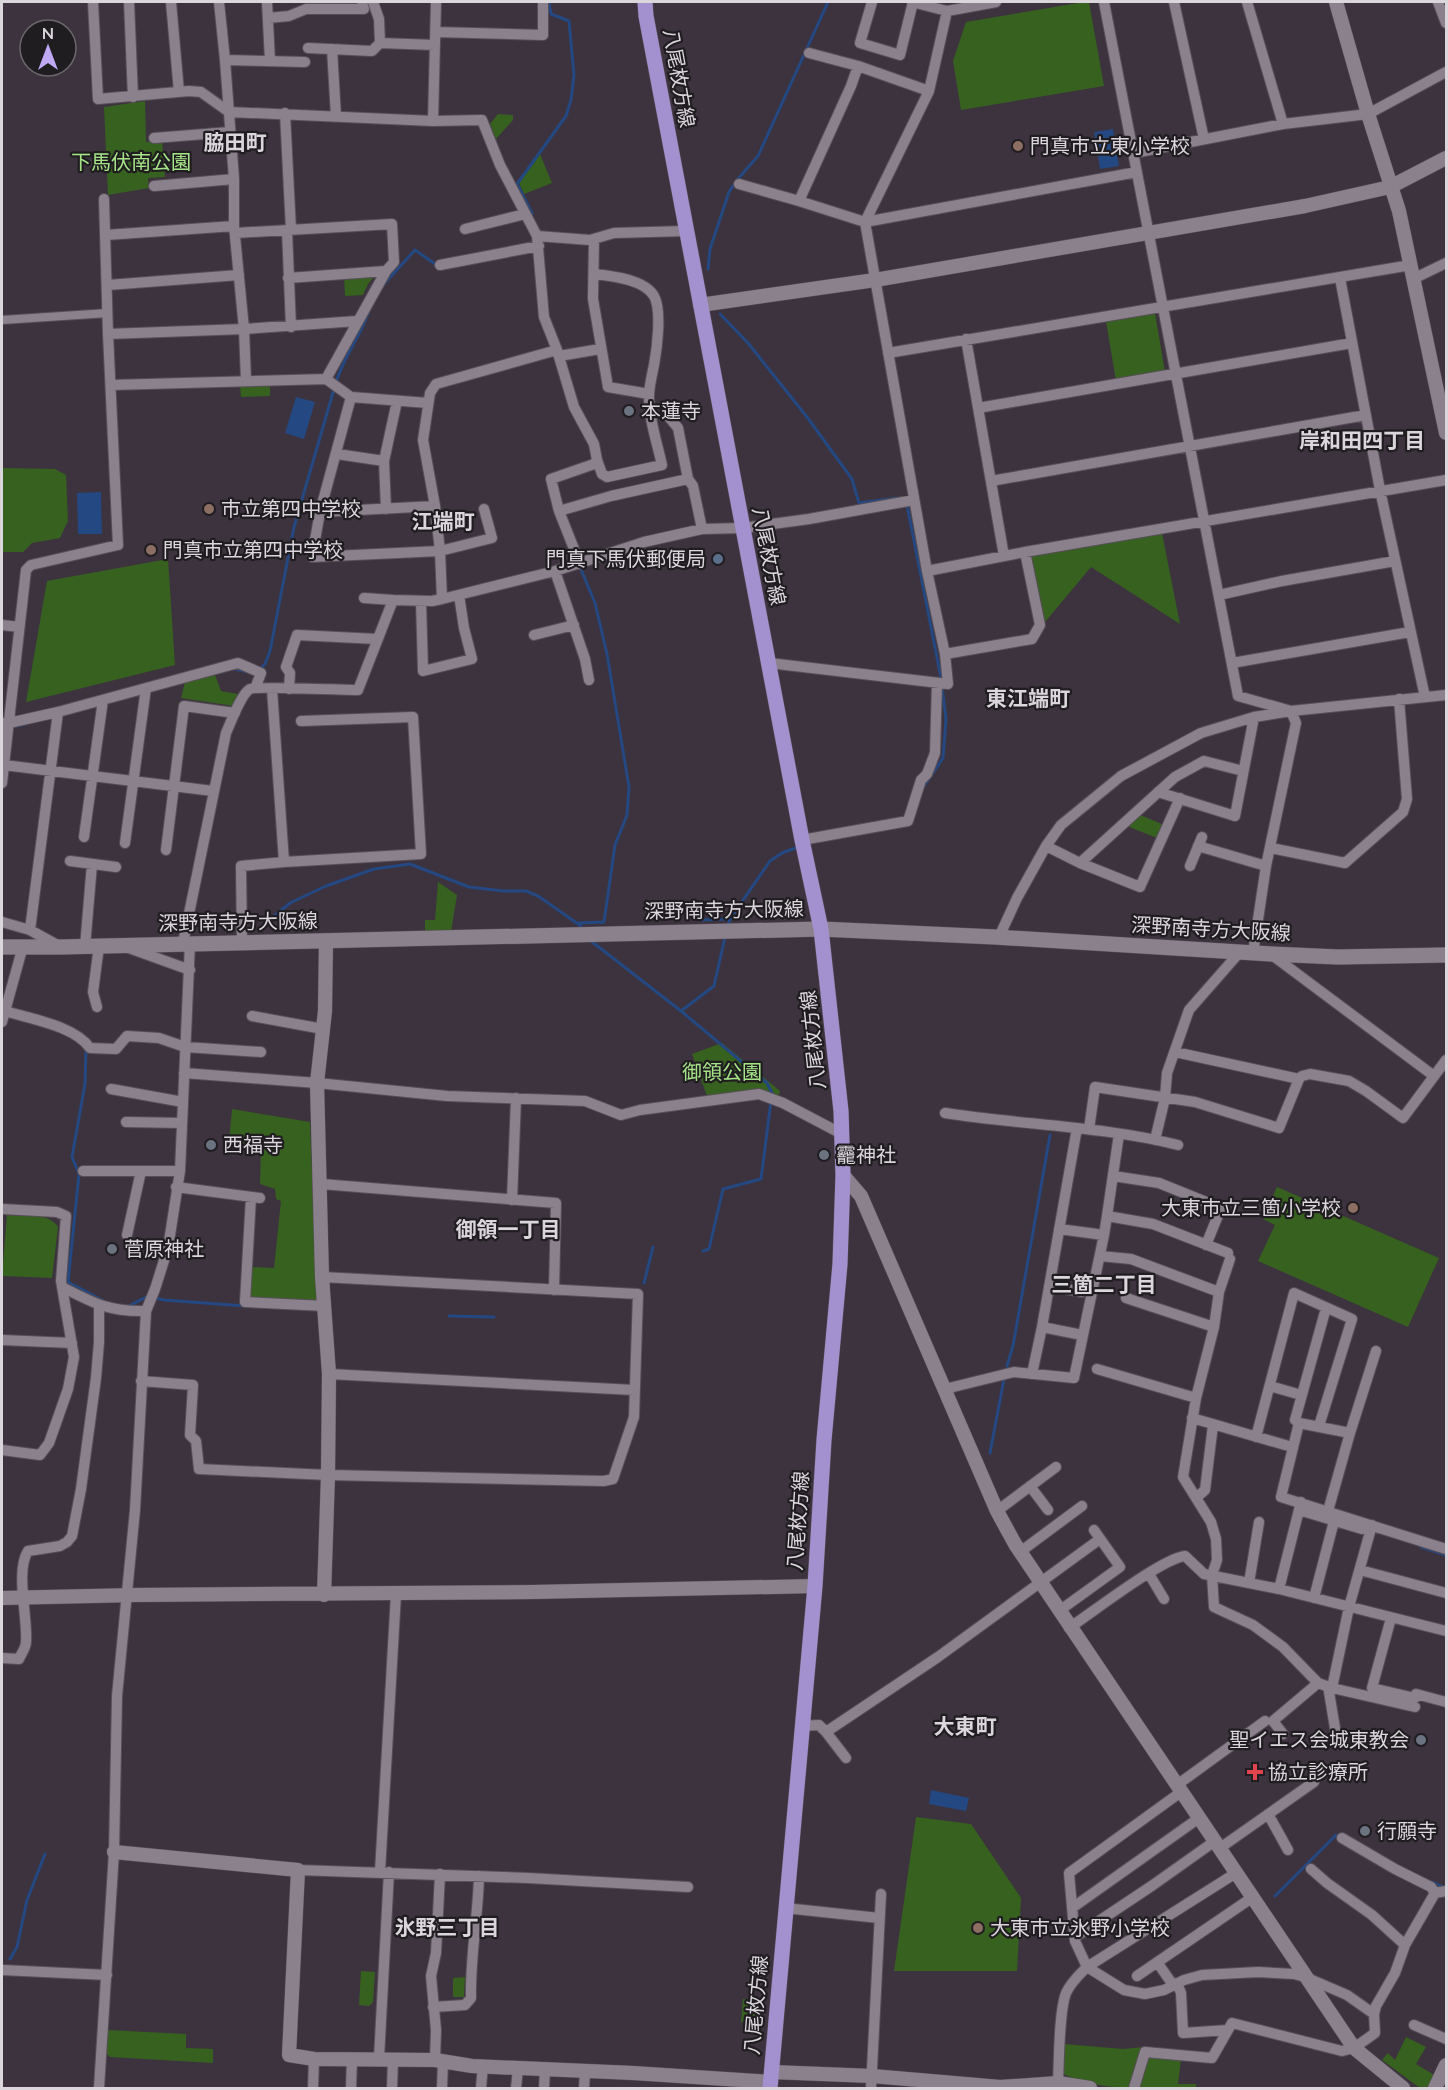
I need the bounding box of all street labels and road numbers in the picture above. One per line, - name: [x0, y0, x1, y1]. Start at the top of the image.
- street label: 八尾枚方線: [659, 27, 700, 129]
- street label: 八尾枚方線: [749, 504, 791, 607]
- street label: 深野南寺方大阪線: [644, 896, 804, 922]
- street label: 深野南寺方大阪線: [158, 908, 318, 934]
- street label: 深野南寺方大阪線: [1131, 912, 1292, 944]
- street label: 八尾枚方線: [795, 989, 829, 1091]
- street label: 八尾枚方線: [782, 1470, 812, 1572]
- street label: 八尾枚方線: [739, 1954, 771, 2056]

